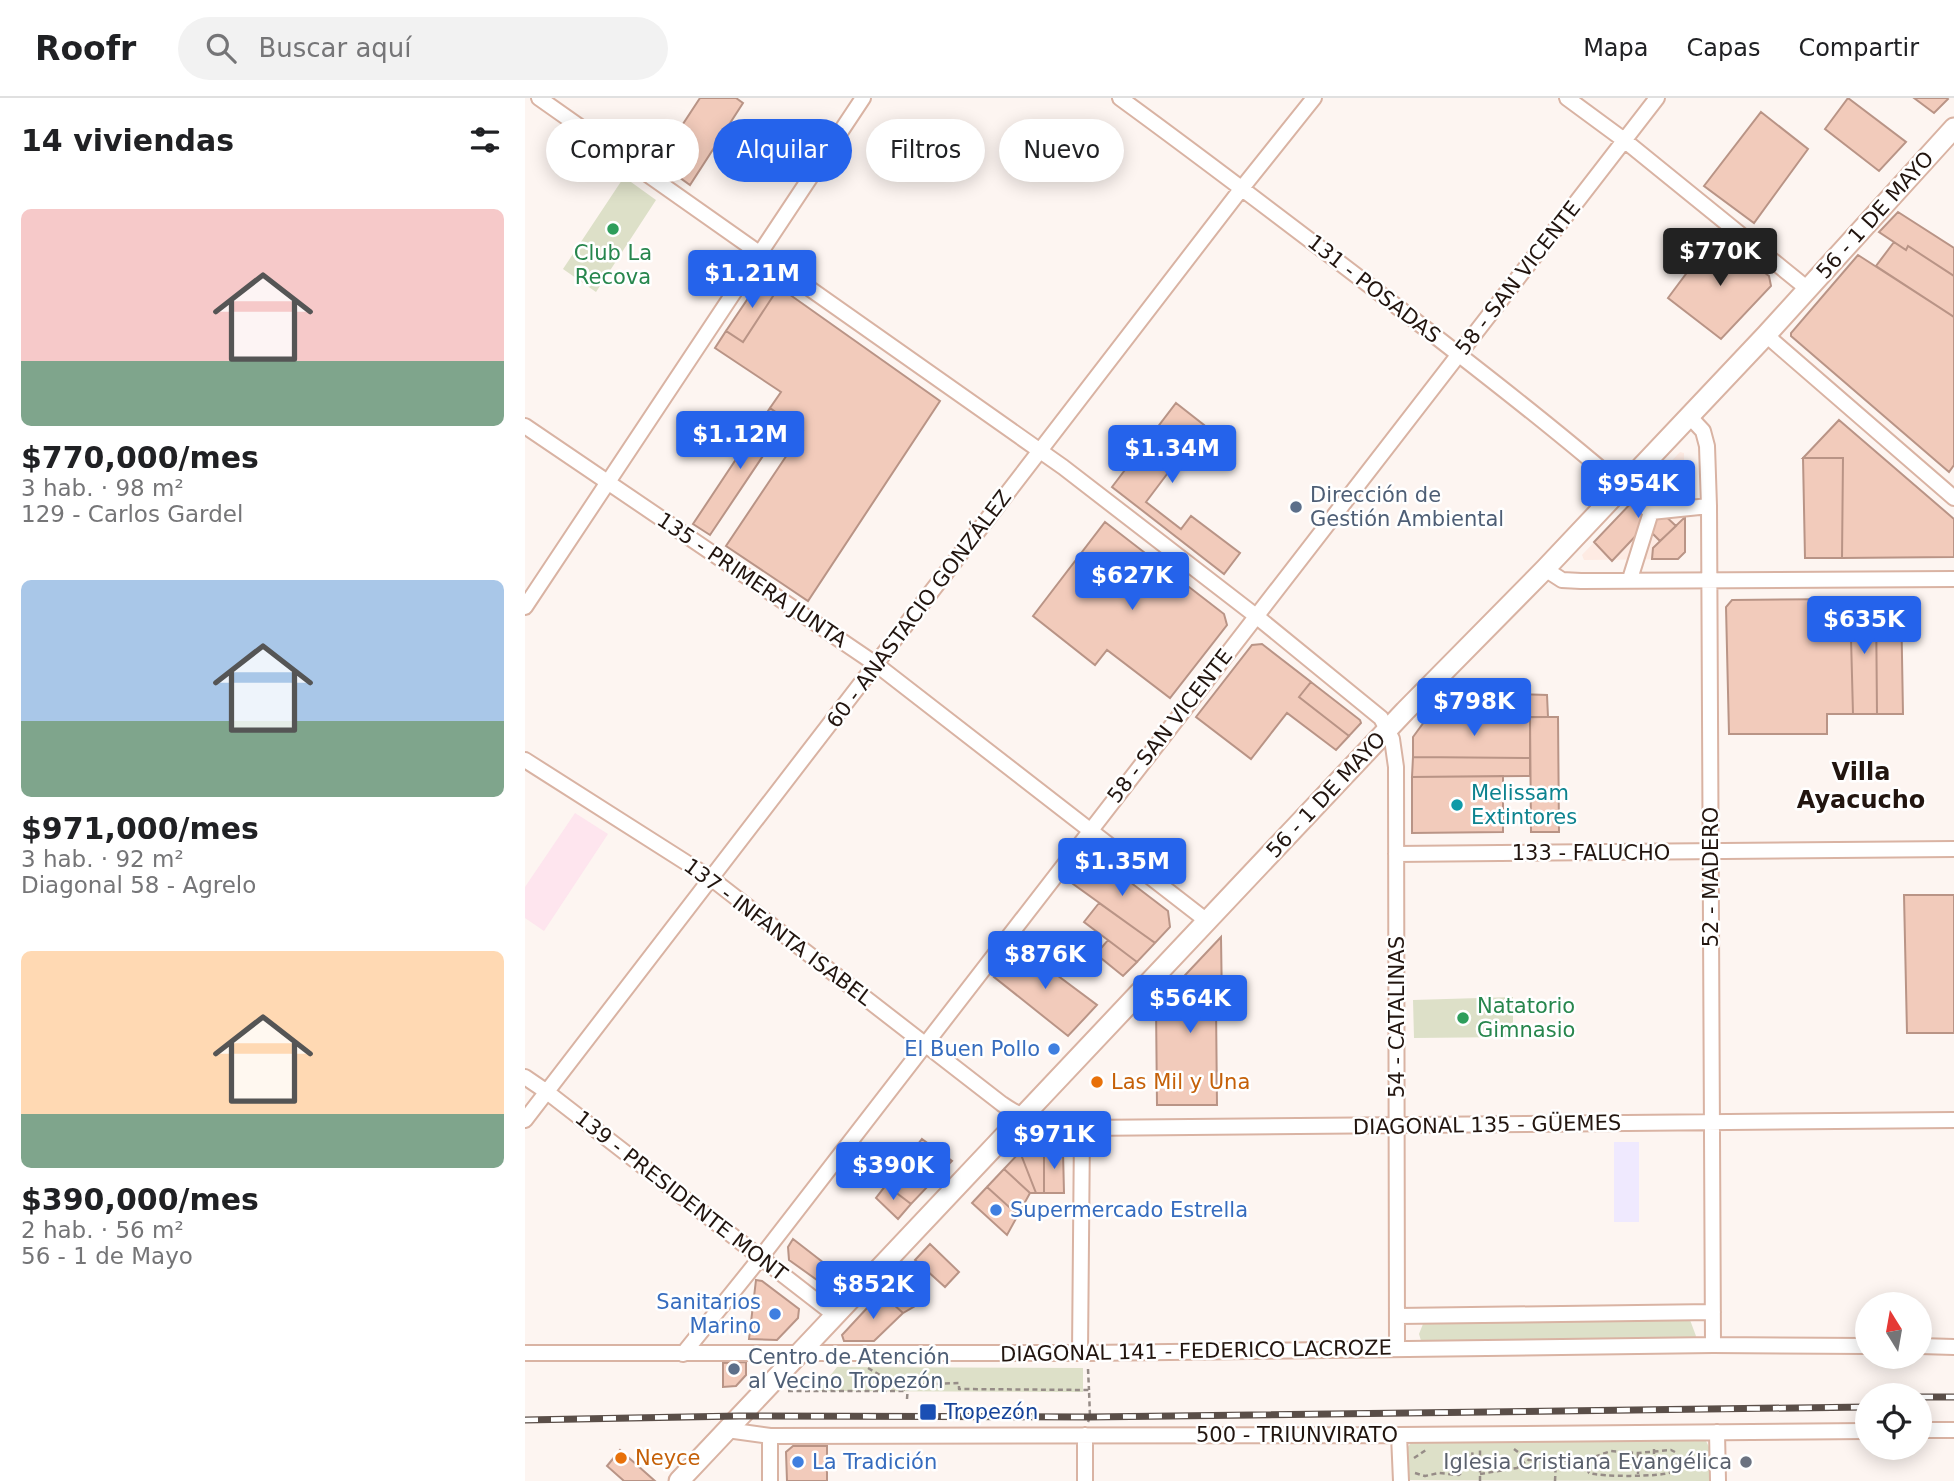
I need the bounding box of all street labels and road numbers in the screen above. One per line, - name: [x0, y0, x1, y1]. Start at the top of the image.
- street label: 56 - 1 DE MAYO: [1812, 146, 1938, 284]
- street label: 58 - SAN VICENTE: [1451, 196, 1585, 360]
- street label: 131 - POSADAS: [1303, 230, 1445, 348]
- street label: 60 - ANASTACIO GONZÁLEZ: [821, 485, 1016, 733]
- street label: 135 - PRIMERA JUNTA: [653, 508, 852, 653]
- street label: 58 - SAN VICENTE: [1103, 644, 1237, 808]
- street label: 56 - 1 DE MAYO: [1262, 727, 1390, 863]
- street label: 52 - MADERO: [1699, 807, 1723, 947]
- street label: 133 - FALUCHO: [1512, 841, 1670, 865]
- street label: 137 - INFANTA ISABEL: [679, 853, 877, 1011]
- street label: 54 - CATALINAS: [1385, 936, 1409, 1098]
- street label: 139 - PRESIDENTE MONT: [570, 1106, 792, 1286]
- street label: DIAGONAL 135 - GÜEMES: [1353, 1110, 1621, 1139]
- street label: DIAGONAL 141 - FEDERICO LACROZE: [1000, 1336, 1392, 1366]
- street label: 500 - TRIUNVIRATO: [1196, 1423, 1398, 1447]

